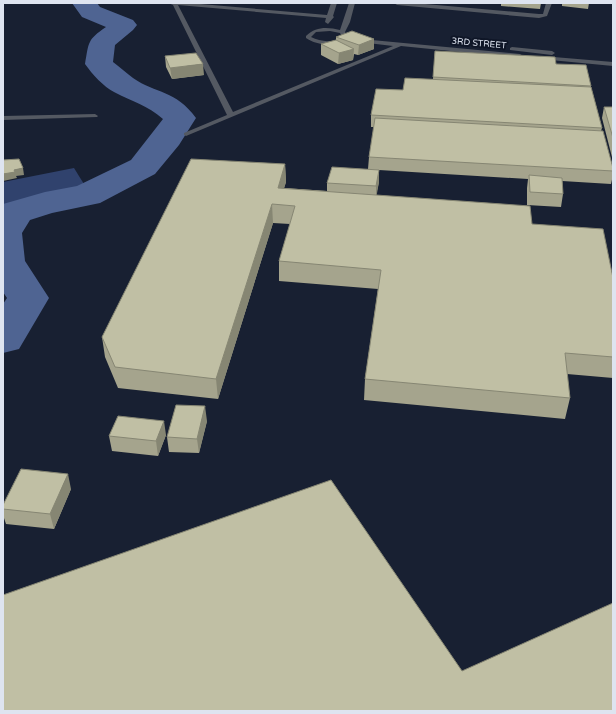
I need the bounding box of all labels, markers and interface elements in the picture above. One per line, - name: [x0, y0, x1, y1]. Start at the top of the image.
- street label: 3RD STREET: [451, 36, 507, 51]

